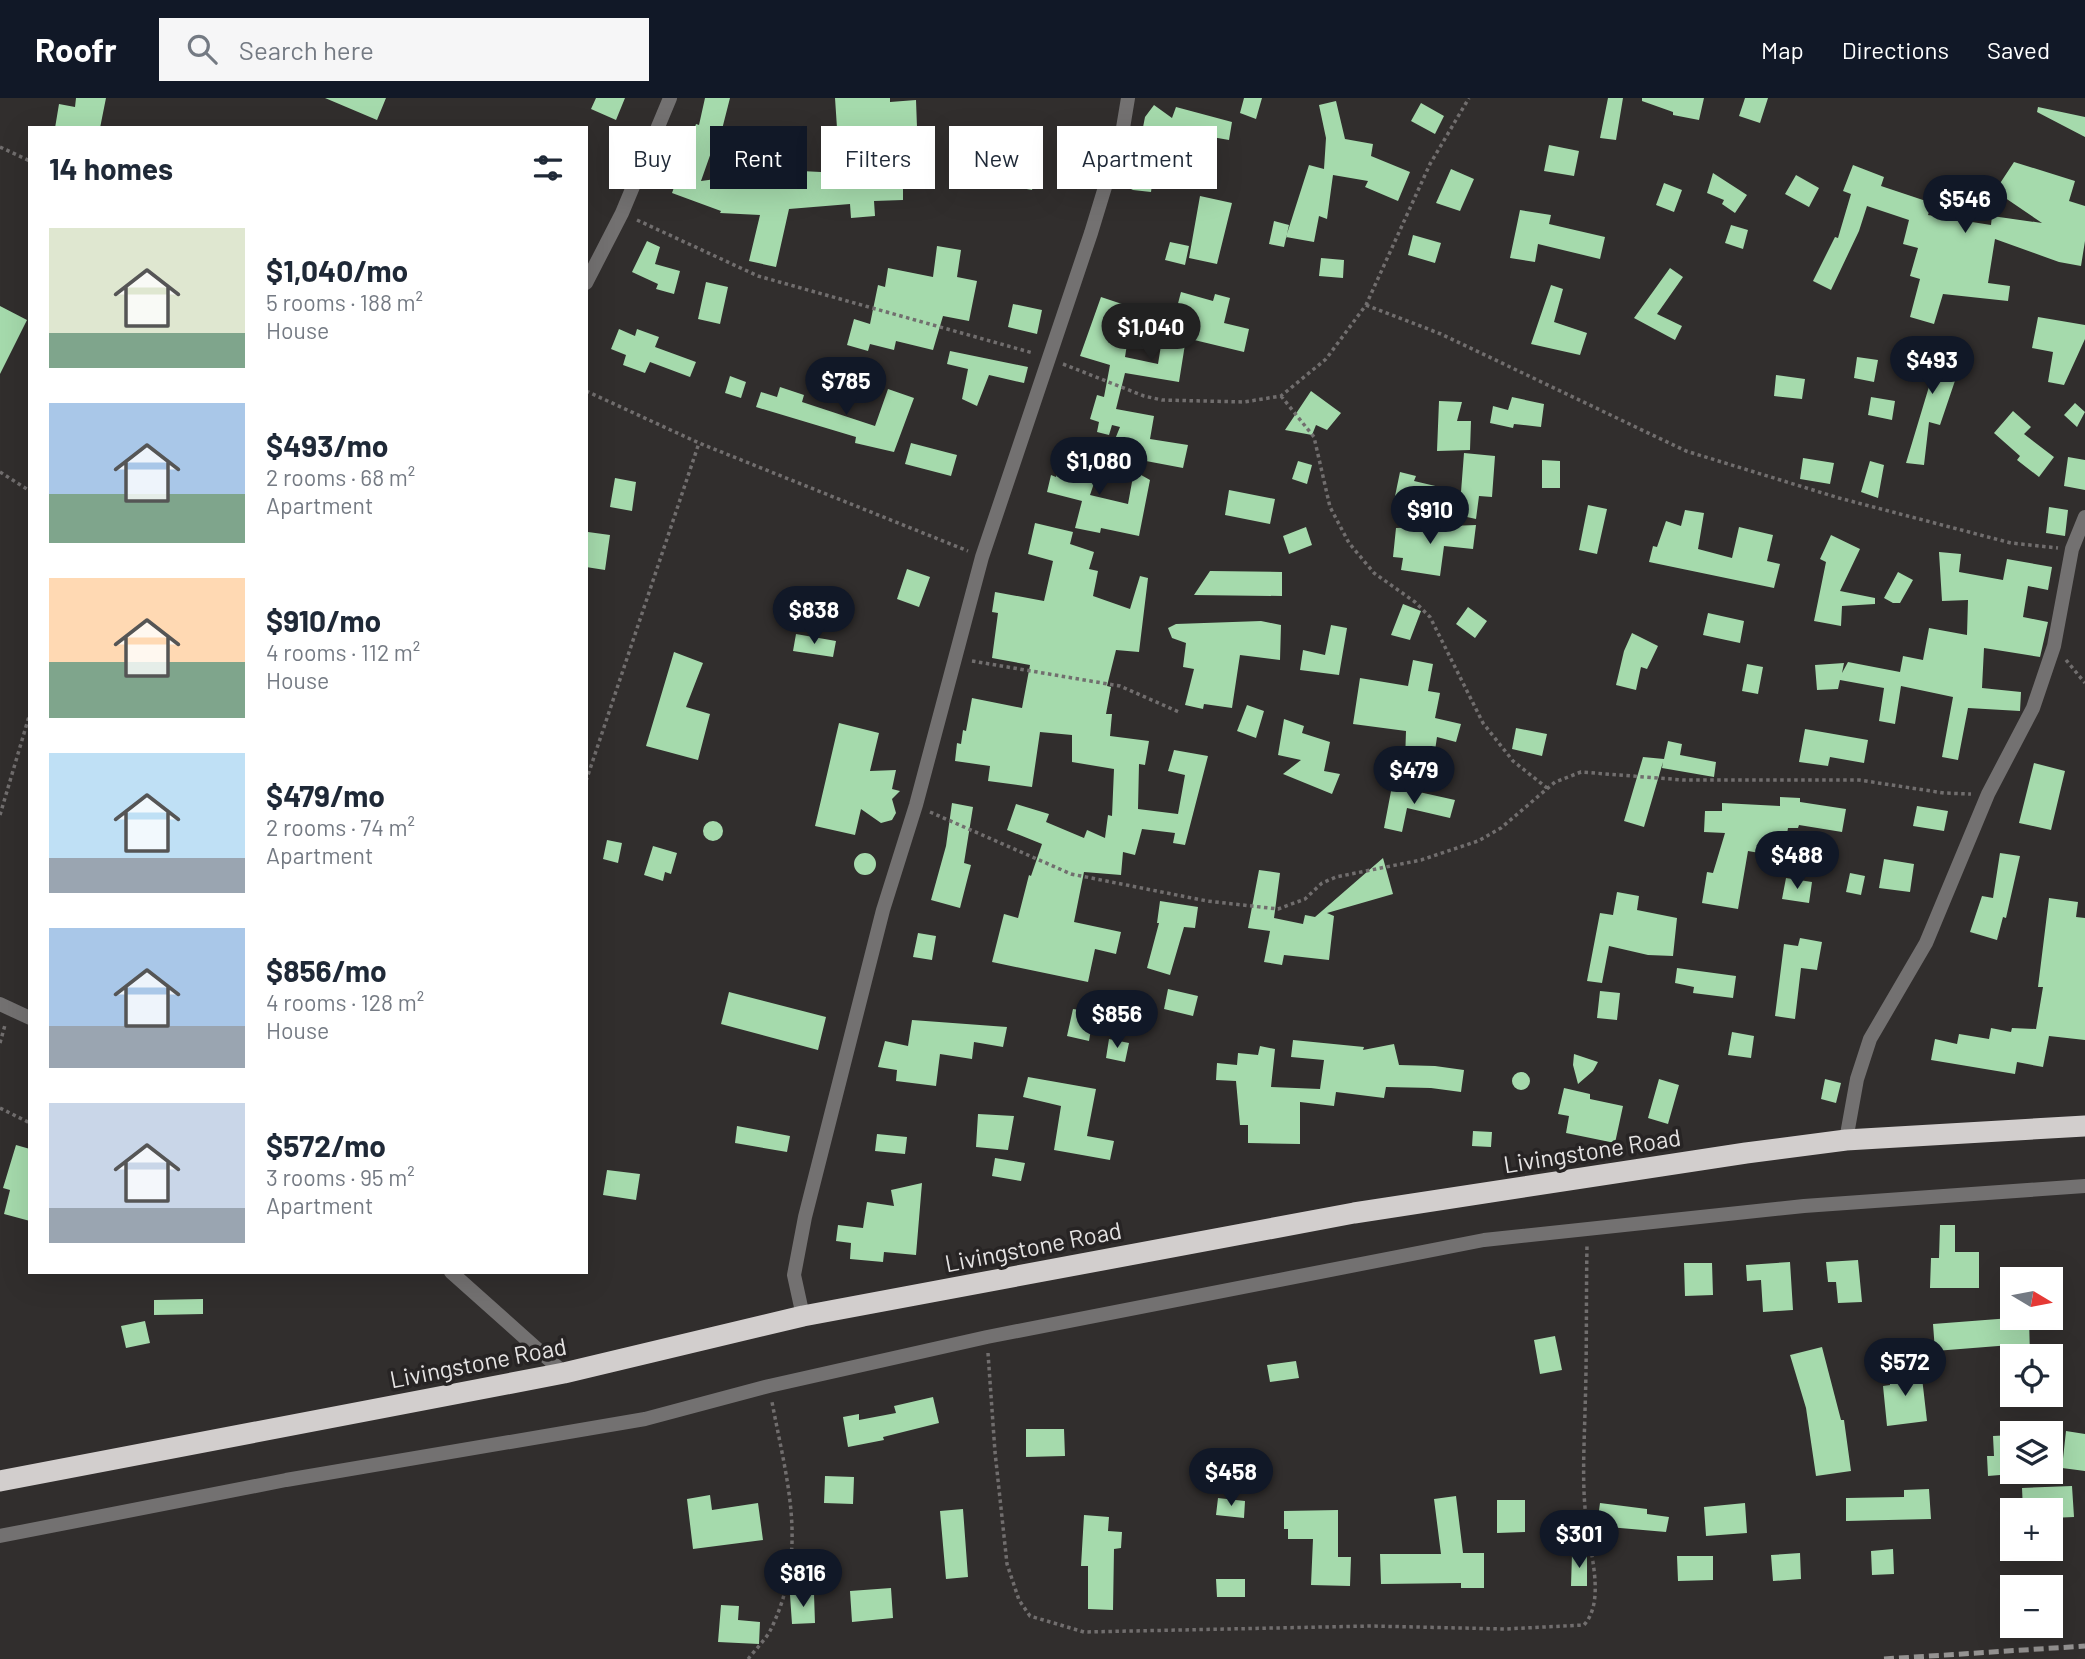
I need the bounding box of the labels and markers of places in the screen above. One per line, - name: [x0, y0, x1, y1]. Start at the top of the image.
- pin: $546: [1924, 176, 2006, 235]
- pin: $1,040: [1094, 303, 1208, 363]
- pin: $493: [1891, 336, 1973, 396]
- pin: $785: [805, 358, 887, 417]
- pin: $1,080: [1042, 438, 1156, 497]
- pin: $910: [1389, 486, 1471, 546]
- pin: $838: [773, 587, 855, 646]
- pin: $479: [1373, 746, 1455, 806]
- pin: $488: [1756, 832, 1838, 891]
- pin: $856: [1076, 990, 1158, 1050]
- pin: $572: [1864, 1338, 1946, 1398]
- pin: $458: [1190, 1448, 1272, 1508]
- pin: $301: [1538, 1510, 1620, 1570]
- pin: $816: [762, 1550, 844, 1609]

